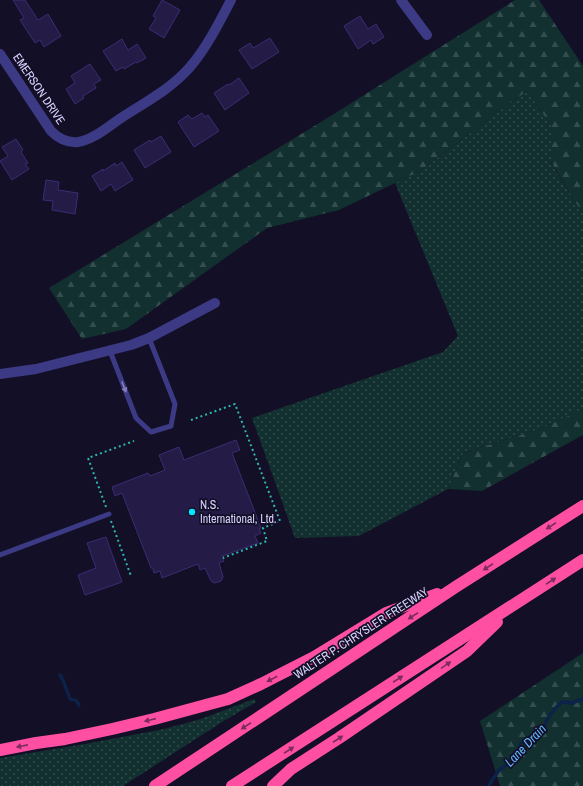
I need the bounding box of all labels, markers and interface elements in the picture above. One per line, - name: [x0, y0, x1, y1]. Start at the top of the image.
- street label: EMERSON DRIVE: [9, 50, 69, 128]
- one-way arrow: [122, 382, 128, 394]
- place label: N.S. International, Ltd.: [200, 497, 277, 527]
- marker: N.S. International, Ltd.: [187, 507, 197, 517]
- one-way arrow: [546, 522, 556, 530]
- one-way arrow: [482, 563, 494, 570]
- one-way arrow: [545, 577, 556, 584]
- street label: WALTER P. CHRYSLER FREEWAY: [291, 583, 432, 683]
- one-way arrow: [408, 612, 418, 620]
- one-way arrow: [440, 662, 451, 669]
- one-way arrow: [267, 675, 278, 682]
- one-way arrow: [393, 675, 403, 683]
- one-way arrow: [144, 718, 156, 724]
- water label: Lane Drain: [501, 720, 550, 770]
- one-way arrow: [241, 722, 251, 730]
- one-way arrow: [333, 735, 343, 743]
- one-way arrow: [16, 743, 28, 749]
- one-way arrow: [283, 746, 295, 753]

